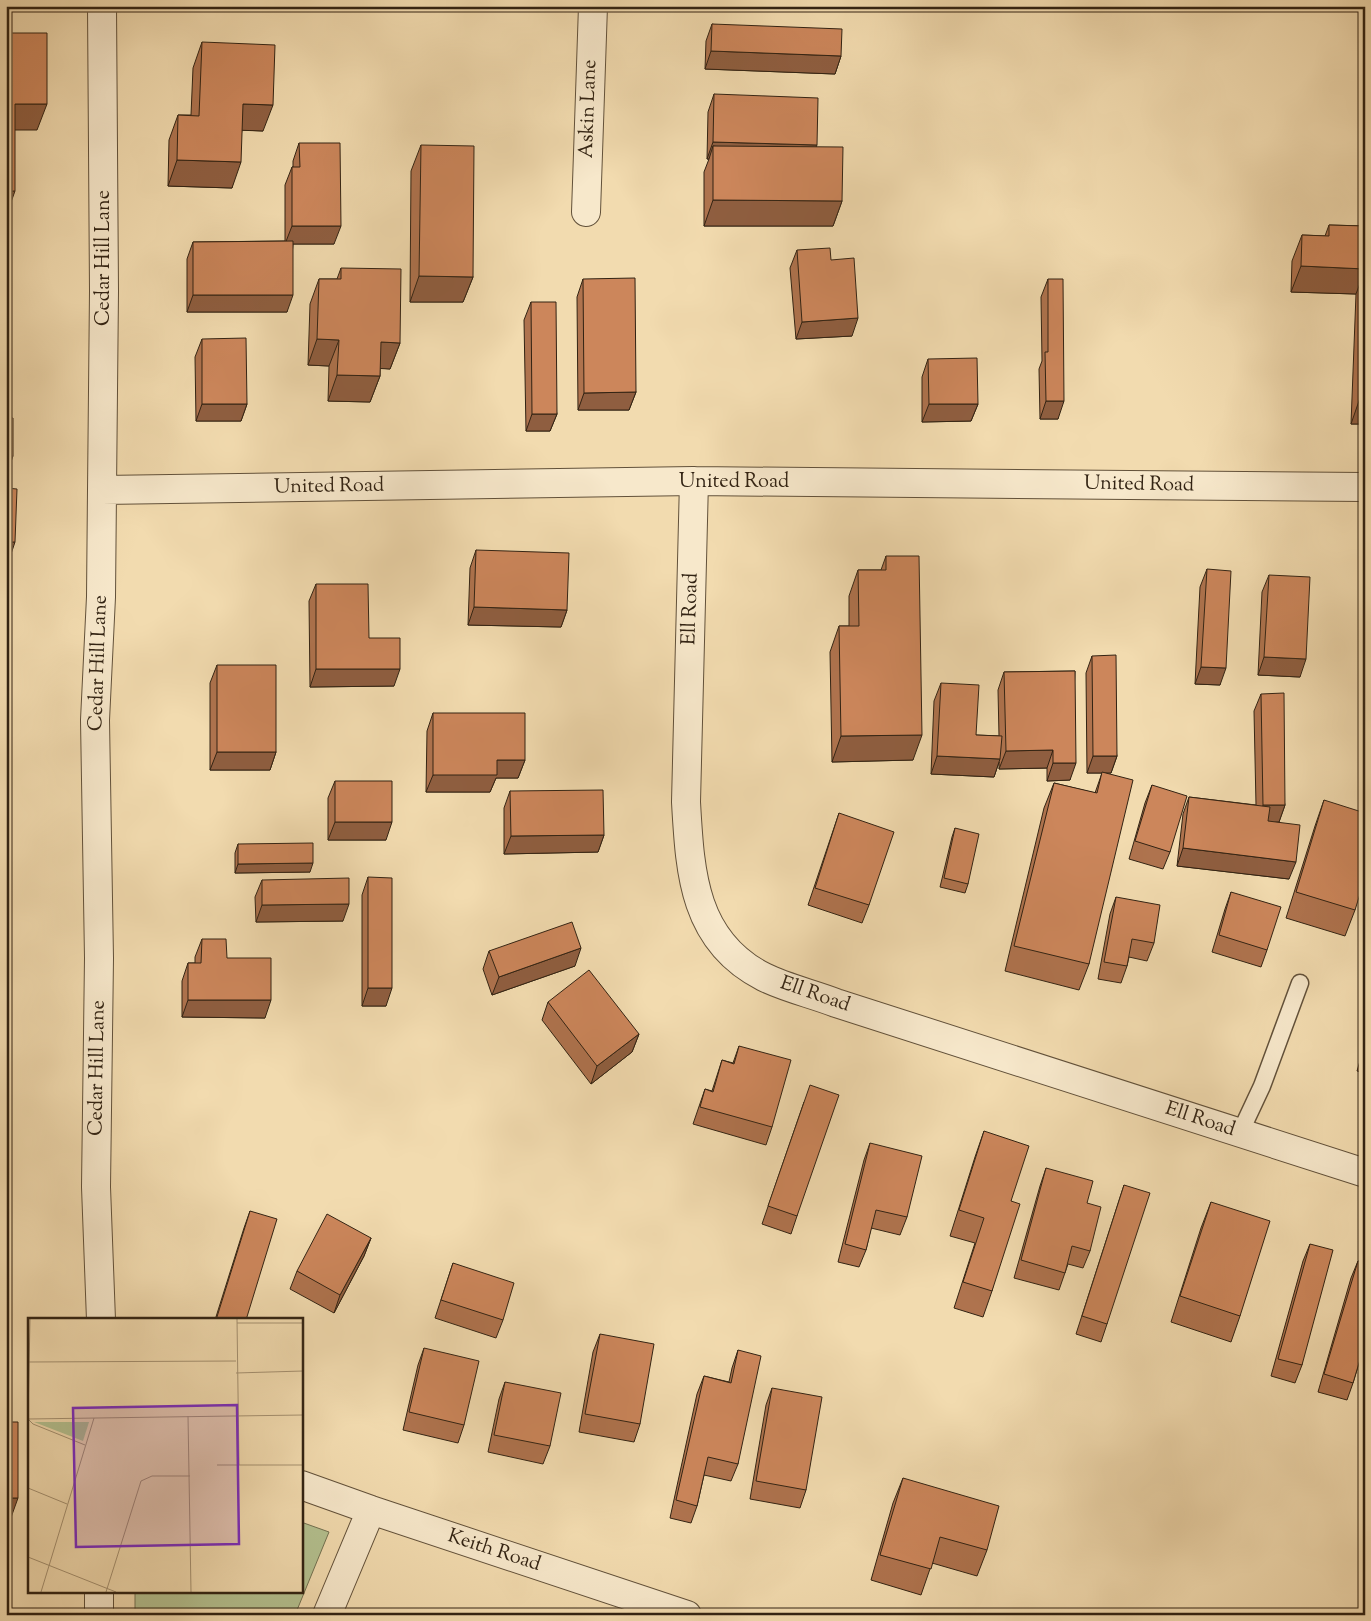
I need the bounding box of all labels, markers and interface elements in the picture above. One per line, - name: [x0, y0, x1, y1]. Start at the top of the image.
- street label: Askin Lane: [573, 59, 605, 159]
- street label: Cedar Hill Lane: [90, 190, 119, 326]
- street label: United Road: [679, 468, 789, 497]
- street label: United Road: [1084, 470, 1194, 500]
- street label: United Road: [274, 472, 384, 502]
- street label: Ell Road: [675, 572, 707, 646]
- street label: Cedar Hill Lane: [82, 595, 116, 731]
- street label: Ell Road: [776, 969, 854, 1021]
- street label: Cedar Hill Lane: [82, 1000, 114, 1136]
- street label: Ell Road: [1161, 1095, 1239, 1145]
- inset map: [28, 1318, 302, 1594]
- street label: Keith Road: [444, 1522, 544, 1580]

